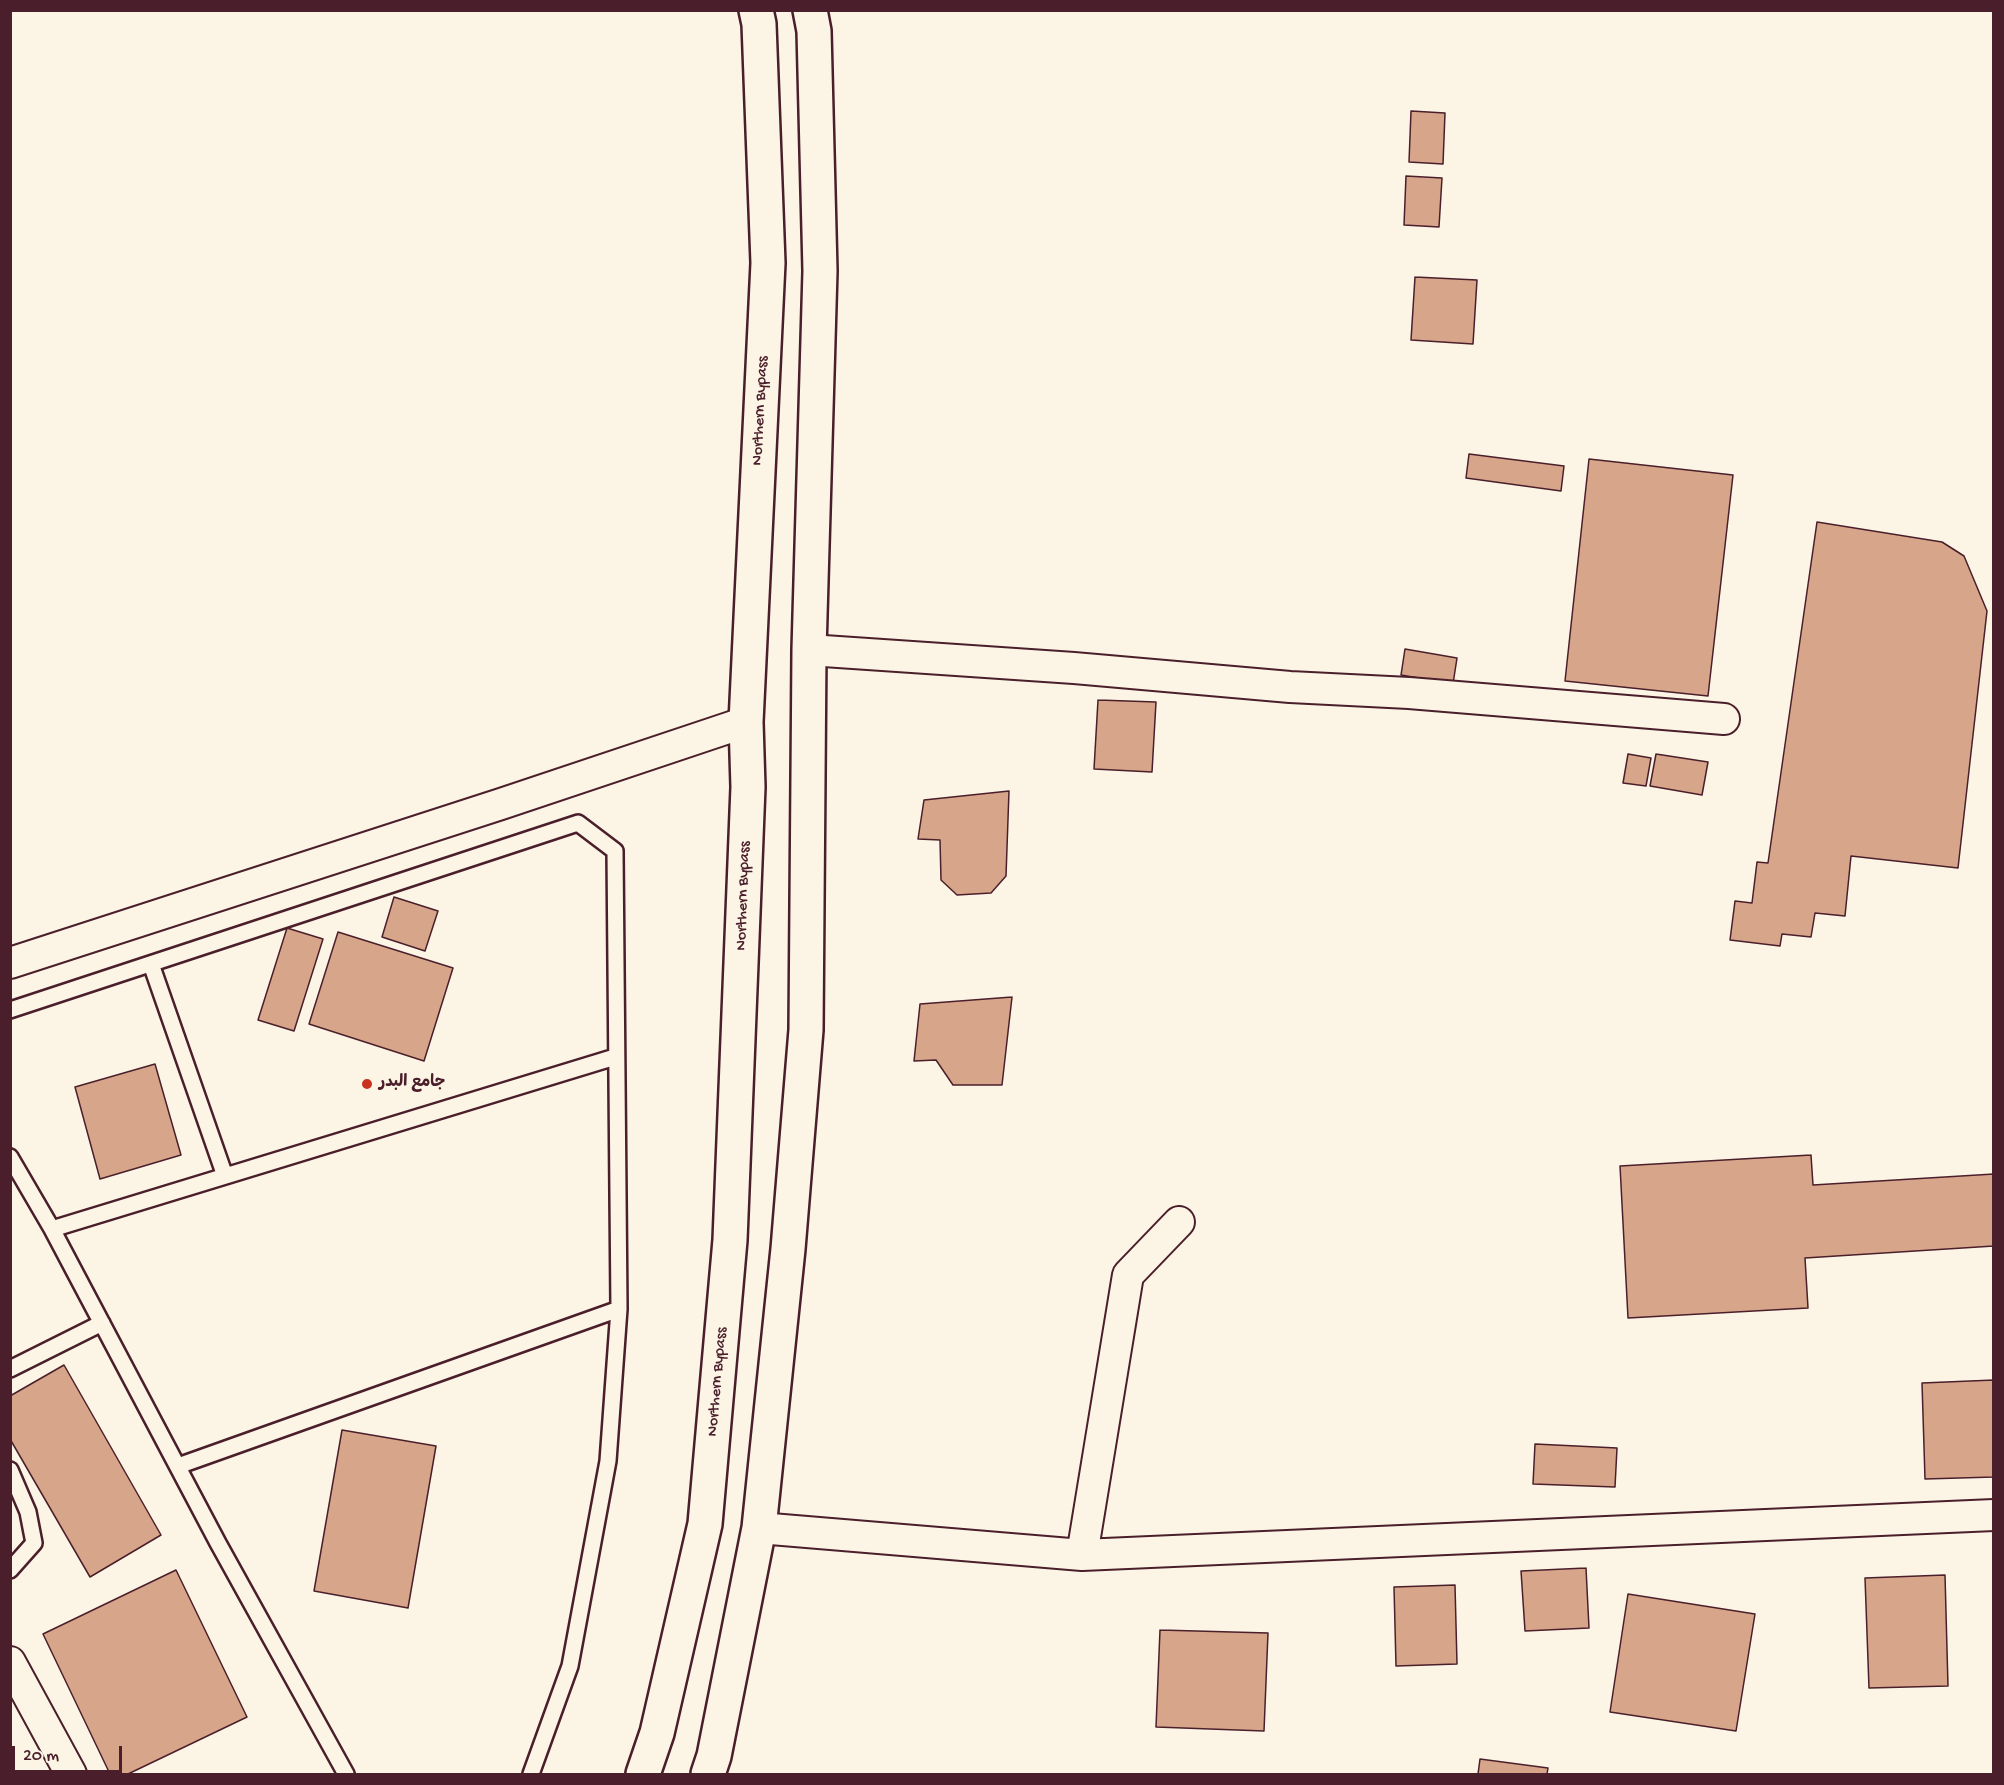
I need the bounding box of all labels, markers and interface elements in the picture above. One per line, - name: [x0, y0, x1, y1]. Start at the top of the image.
- street label: Northern Bypass: [749, 356, 773, 466]
- street label: Northern Bypass: [732, 841, 756, 951]
- place label: جامع البدر: [379, 1074, 445, 1094]
- marker: جامع البدر: [360, 1077, 374, 1091]
- street label: Northern Bypass: [704, 1327, 732, 1437]
- scale bar: [15, 1734, 124, 1772]
- text: 20 m: [23, 1746, 59, 1767]

